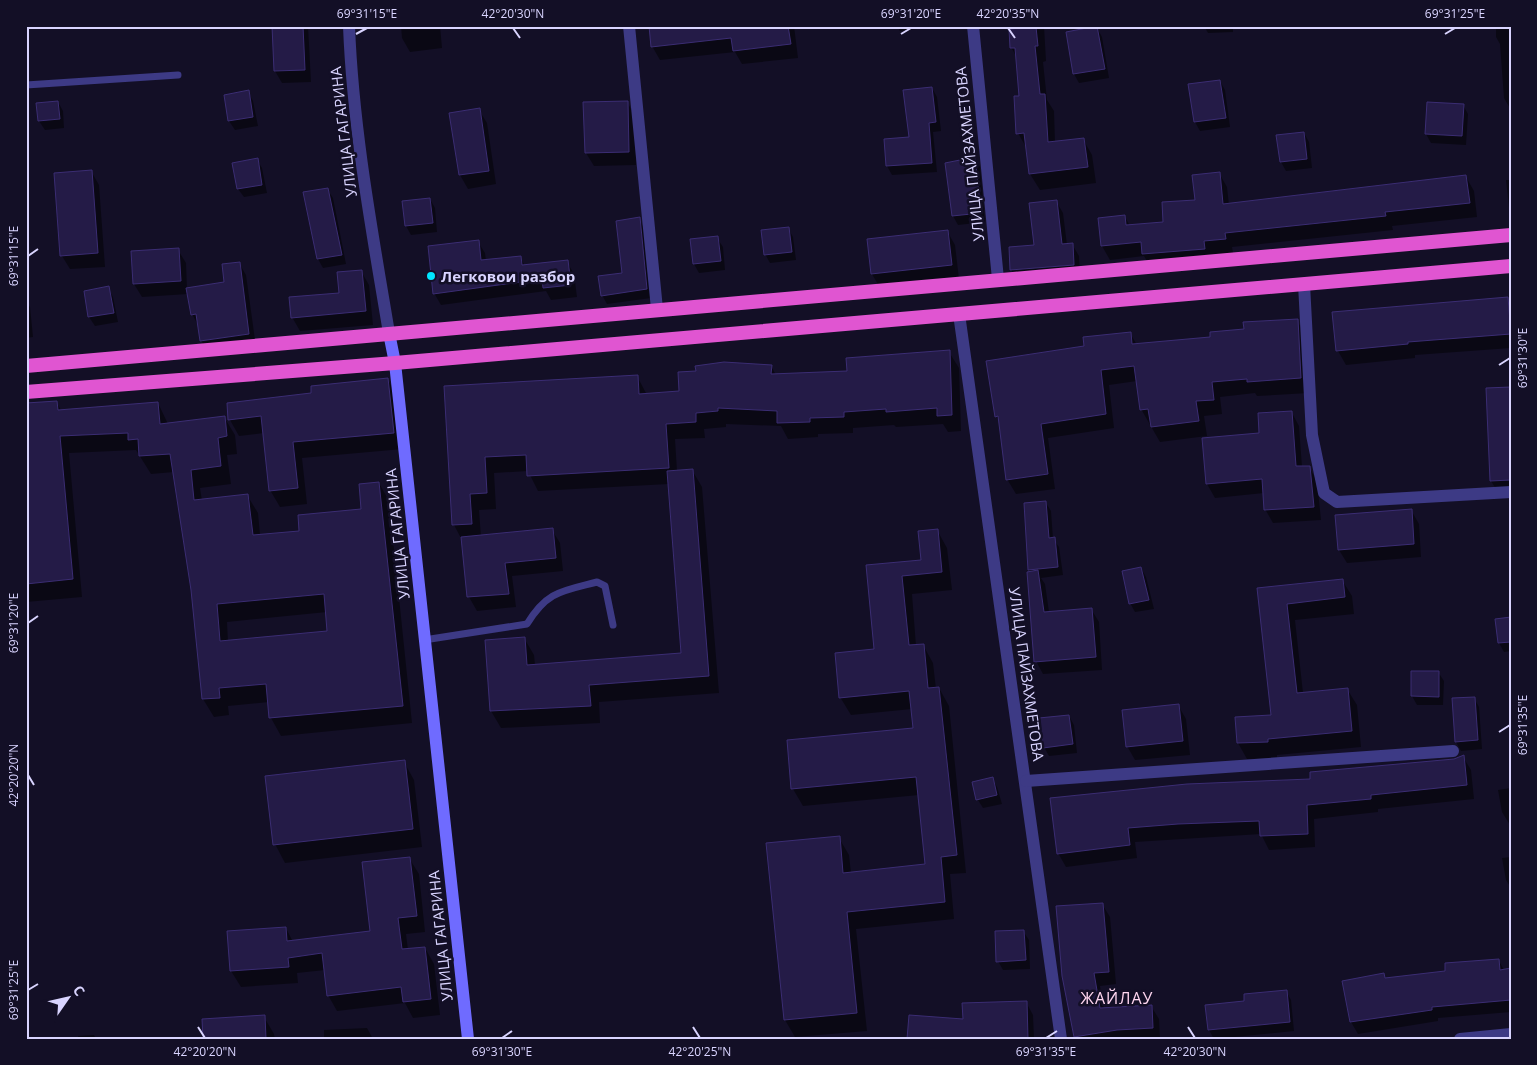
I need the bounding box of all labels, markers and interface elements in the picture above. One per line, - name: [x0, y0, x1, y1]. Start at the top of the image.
- text: 69°31'15"E: [337, 5, 397, 22]
- text: 42°20'30"N: [482, 5, 544, 22]
- text: 69°31'20"E: [881, 5, 941, 22]
- text: 42°20'35"N: [977, 5, 1039, 22]
- text: 69°31'25"E: [1425, 5, 1485, 22]
- street label: УЛИЦА ГАГАРИНА: [325, 65, 361, 198]
- street label: УЛИЦА ПАЙЗАХМЕТОВА: [950, 65, 988, 242]
- text: 69°31'15"E: [5, 226, 22, 286]
- place label: Легковои разбор: [441, 266, 575, 286]
- marker: Легковои разбор: [425, 270, 437, 282]
- text: 69°31'30"E: [1514, 328, 1531, 388]
- street label: УЛИЦА ГАГАРИНА: [380, 467, 414, 600]
- street label: УЛИЦА ПАЙЗАХМЕТОВА: [1005, 586, 1049, 763]
- text: 69°31'20"E: [5, 593, 22, 653]
- text: 69°31'35"E: [1514, 695, 1531, 755]
- text: 42°20'20"N: [5, 744, 22, 806]
- street label: УЛИЦА ГАГАРИНА: [423, 869, 457, 1002]
- text: 69°31'25"E: [5, 960, 22, 1020]
- north arrow: [42, 972, 92, 1022]
- text: С: [69, 981, 90, 1000]
- district label: ЖАЙЛАУ: [1081, 987, 1153, 1009]
- text: 42°20'20"N: [174, 1043, 236, 1060]
- text: 69°31'30"E: [472, 1043, 532, 1060]
- text: 42°20'25"N: [669, 1043, 731, 1060]
- text: 69°31'35"E: [1016, 1043, 1076, 1060]
- text: 42°20'30"N: [1164, 1043, 1226, 1060]

